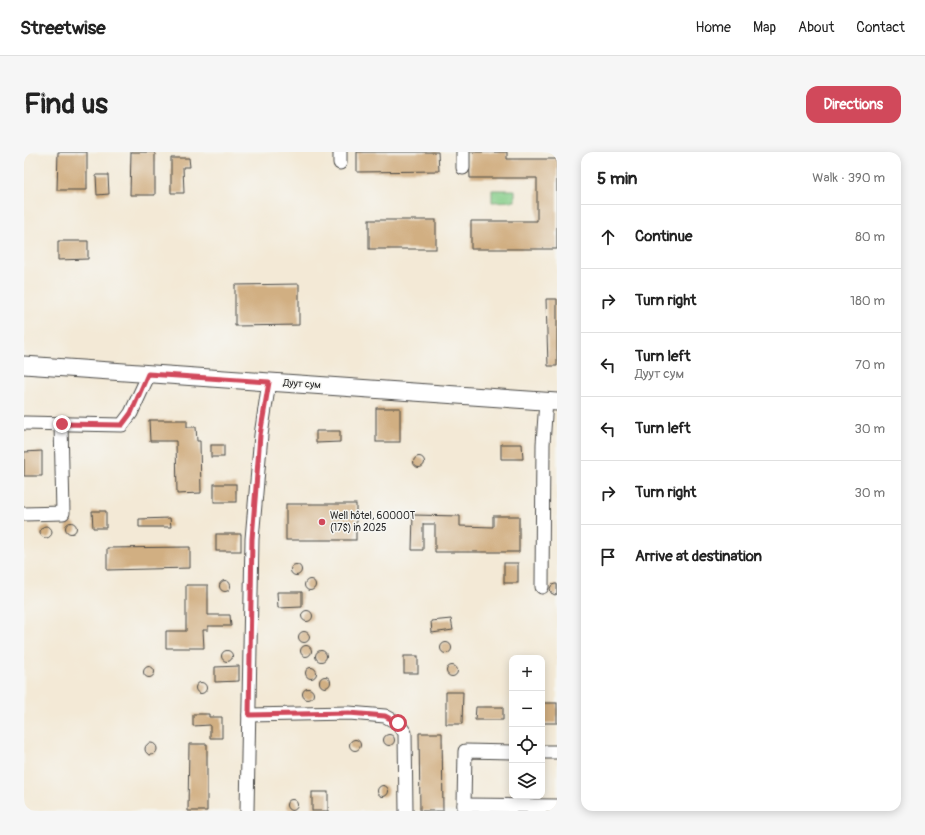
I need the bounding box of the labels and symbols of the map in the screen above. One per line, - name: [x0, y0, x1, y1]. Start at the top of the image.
- street label: Дуут сум: [282, 377, 322, 391]
- route end: [53, 415, 71, 433]
- place label: Well hôtel, 60000T (17$) in 2025: [330, 510, 416, 534]
- marker: Well hôtel, 60000T (17$) in 2025: [317, 517, 327, 527]
- route start: [389, 714, 407, 732]

